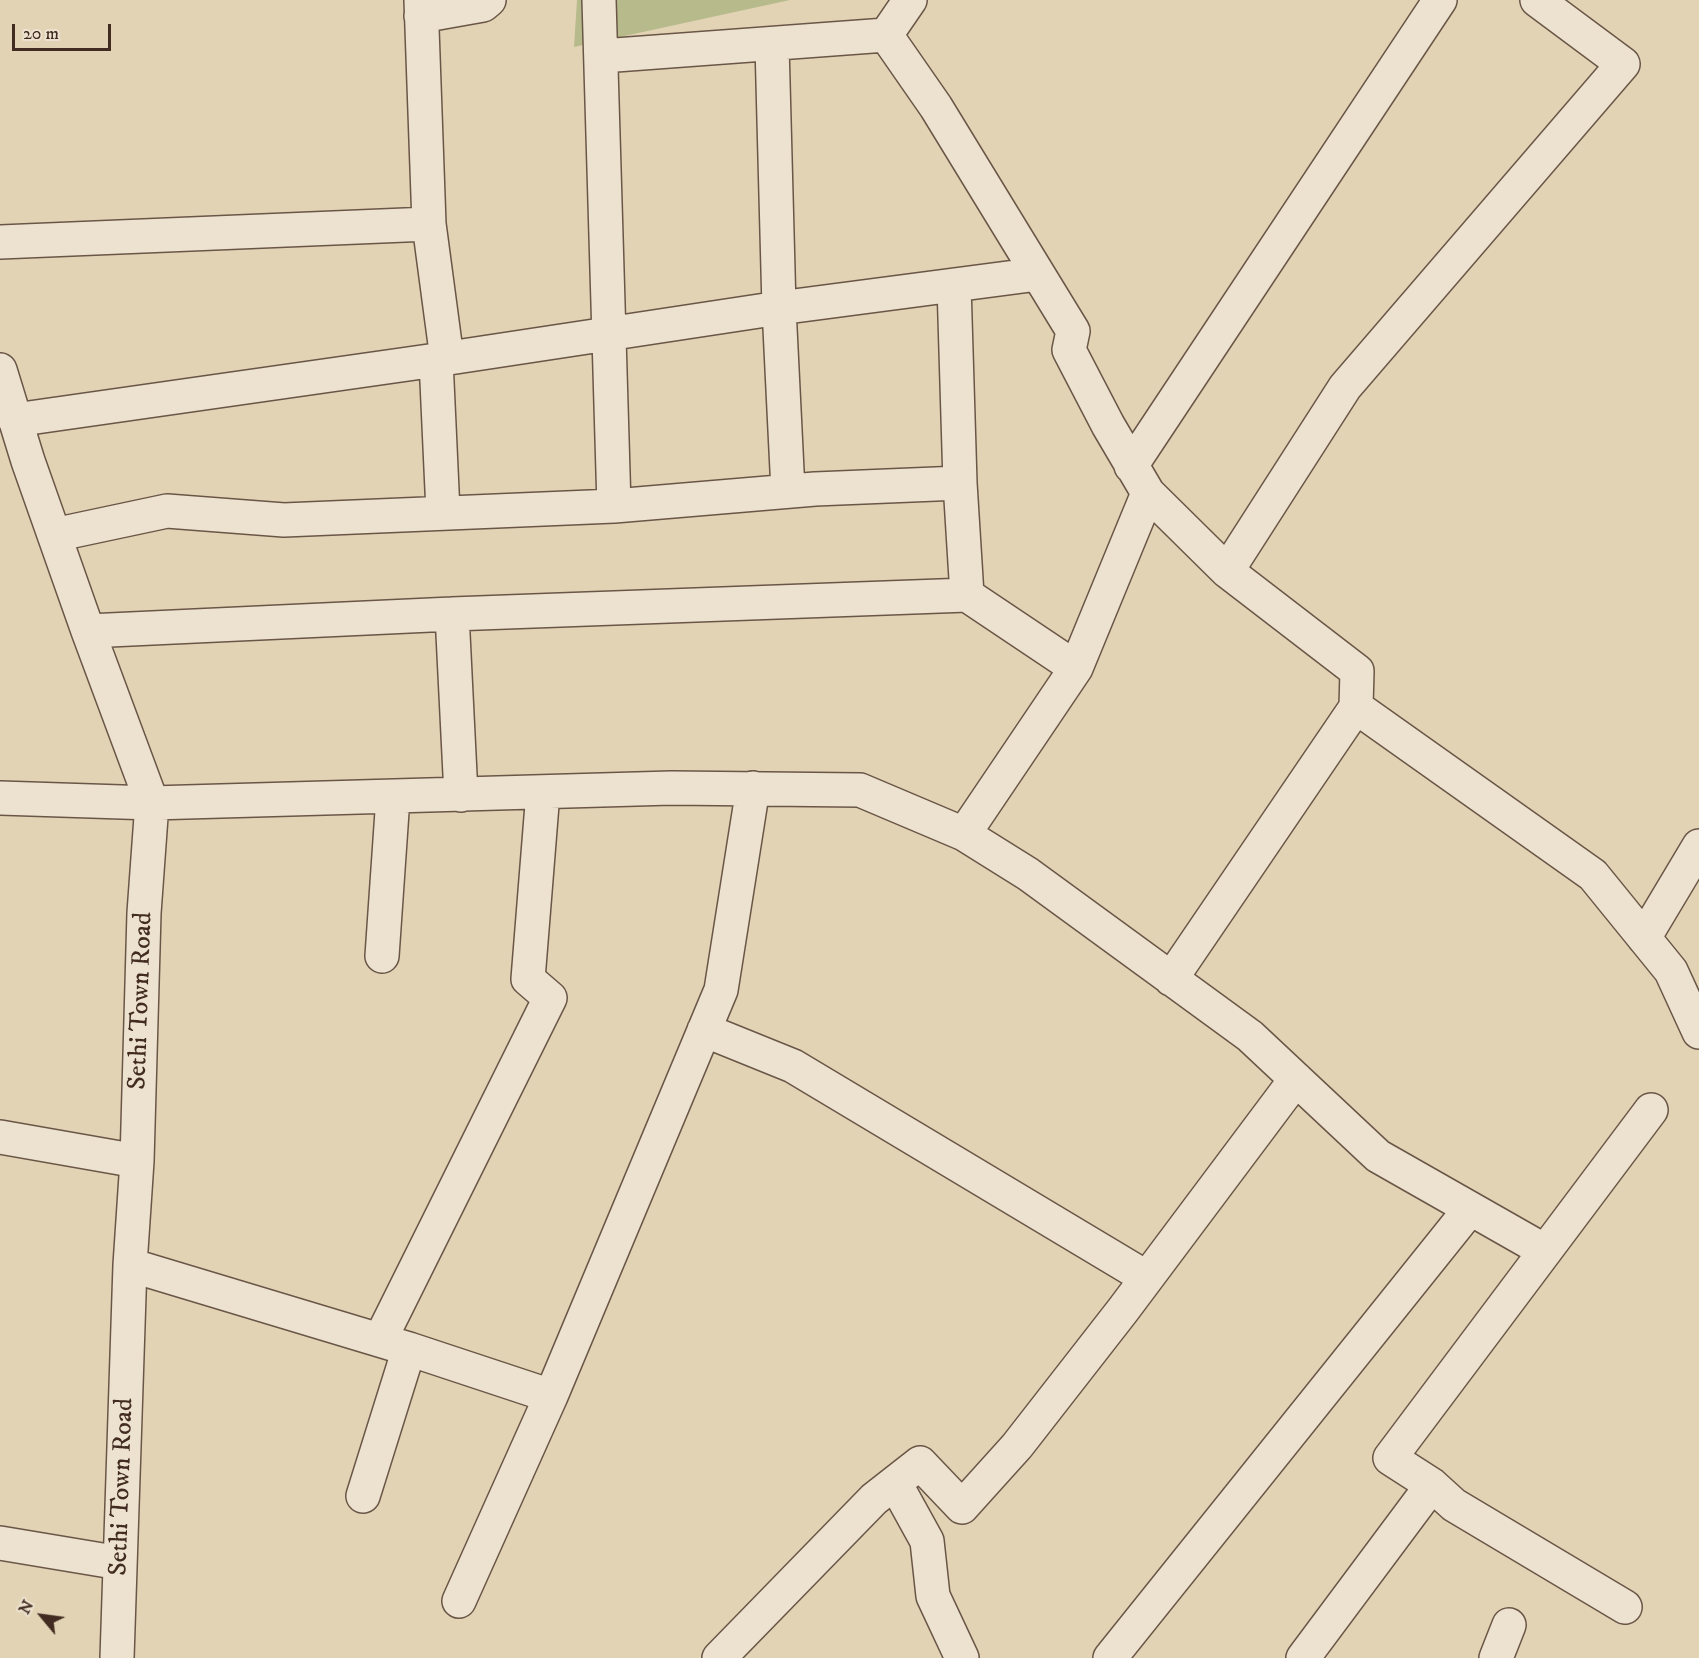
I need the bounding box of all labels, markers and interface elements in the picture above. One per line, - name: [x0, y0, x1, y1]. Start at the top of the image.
- scale bar: [15, 12, 114, 50]
- text: 20 m: [23, 23, 59, 45]
- street label: Sethi Town Road: [123, 912, 161, 1090]
- street label: Sethi Town Road: [104, 1398, 142, 1576]
- north arrow: [12, 1586, 72, 1646]
- text: N: [14, 1597, 38, 1618]

